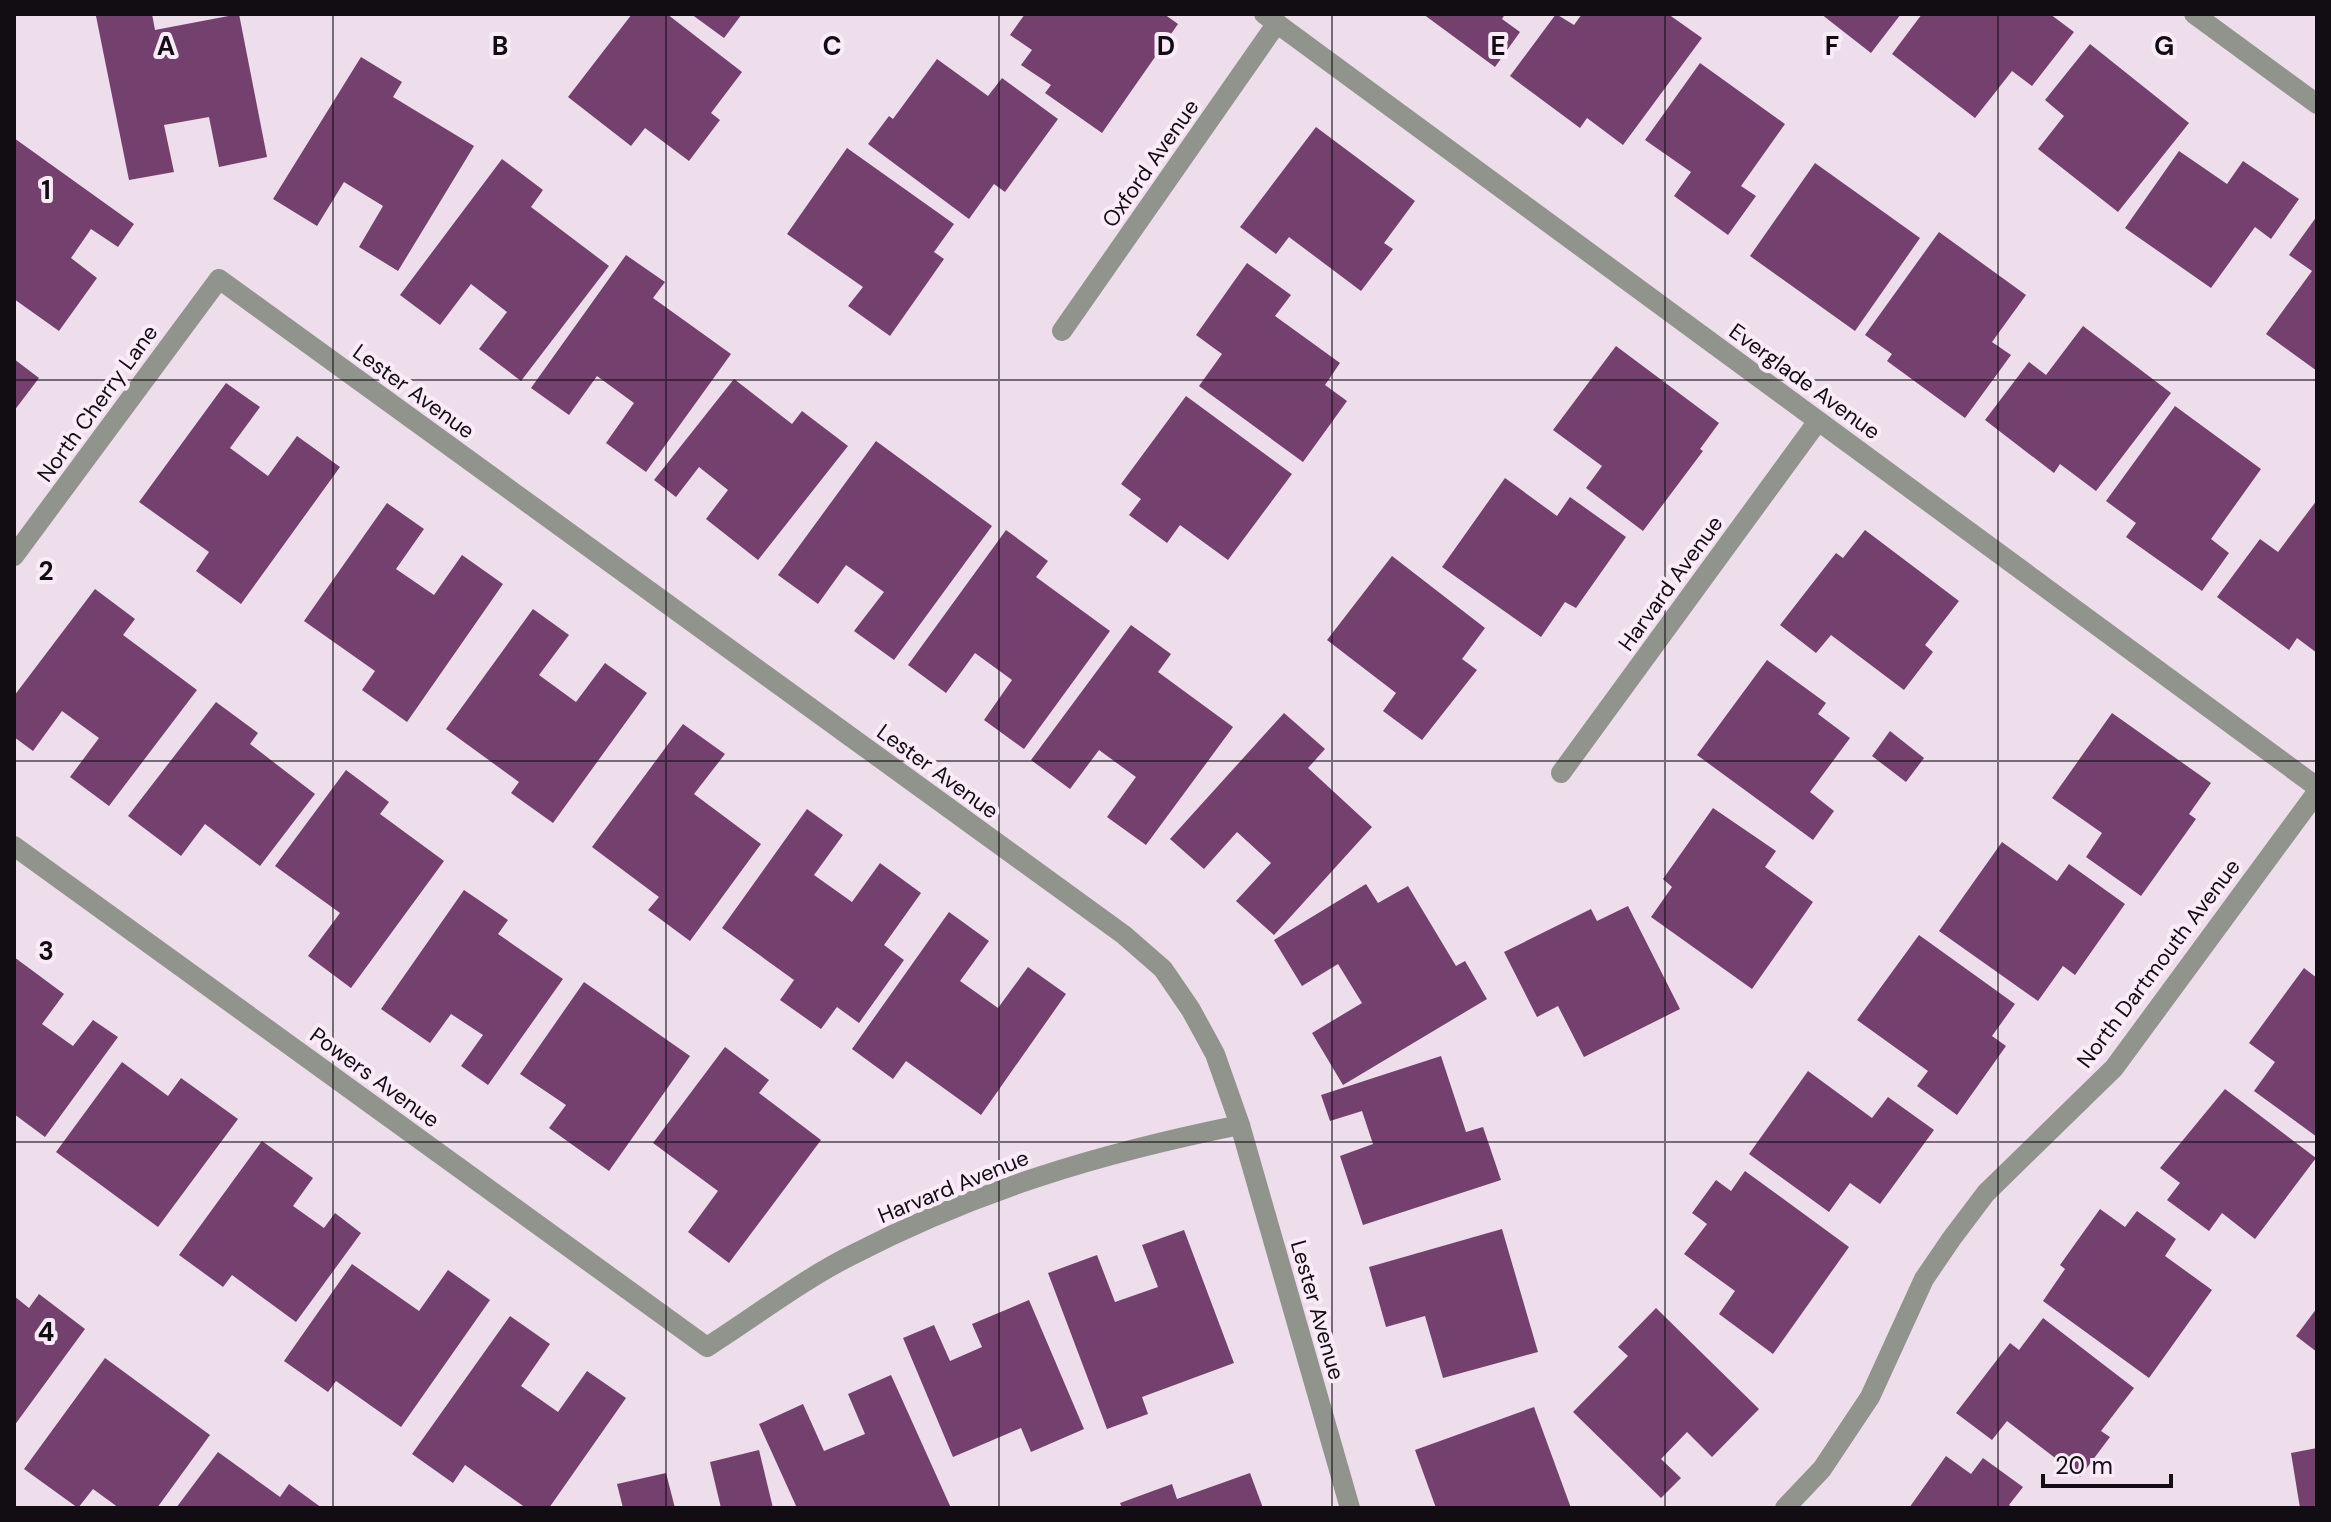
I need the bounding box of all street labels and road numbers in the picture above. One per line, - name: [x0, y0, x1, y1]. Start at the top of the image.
- street label: Oxford Avenue: [1095, 93, 1205, 233]
- street label: Everglade Avenue: [1723, 317, 1886, 446]
- street label: North Cherry Lane: [31, 319, 164, 488]
- street label: Lester Avenue: [347, 337, 480, 445]
- street label: Harvard Avenue: [1612, 510, 1729, 657]
- street label: Lester Avenue: [871, 717, 1004, 825]
- street label: North Dartmouth Avenue: [2070, 853, 2247, 1074]
- street label: Powers Avenue: [304, 1021, 445, 1134]
- street label: Harvard Avenue: [873, 1143, 1033, 1230]
- street label: Lester Avenue: [1284, 1237, 1351, 1383]

